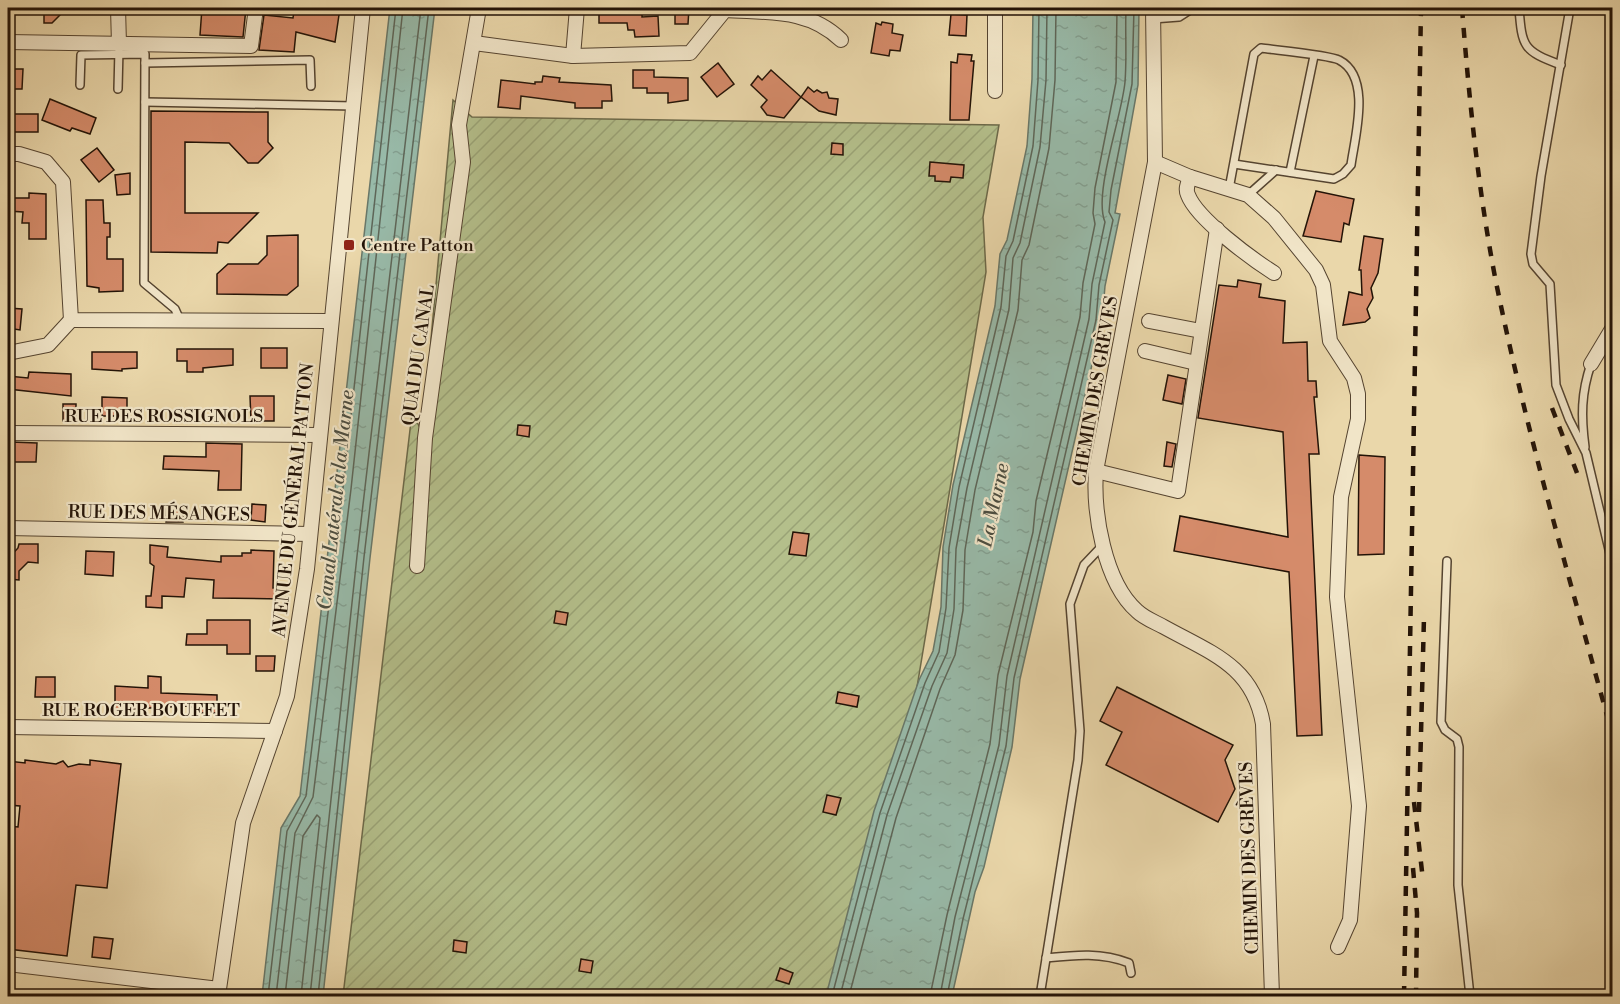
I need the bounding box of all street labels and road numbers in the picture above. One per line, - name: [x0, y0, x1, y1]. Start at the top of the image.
- street label: QUAI DU CANAL: [397, 283, 440, 427]
- street label: CHEMIN DES GRÈVES: [1067, 294, 1124, 488]
- street label: AVENUE DU GÉNÉRAL PATTON: [268, 361, 319, 639]
- street label: RUE DES ROSSIGNOLS: [65, 405, 263, 428]
- street label: RUE DES MÉSANGES: [68, 500, 250, 527]
- street label: RUE ROGER BOUFFET: [42, 699, 240, 722]
- street label: CHEMIN DES GRÈVES: [1235, 761, 1264, 955]

